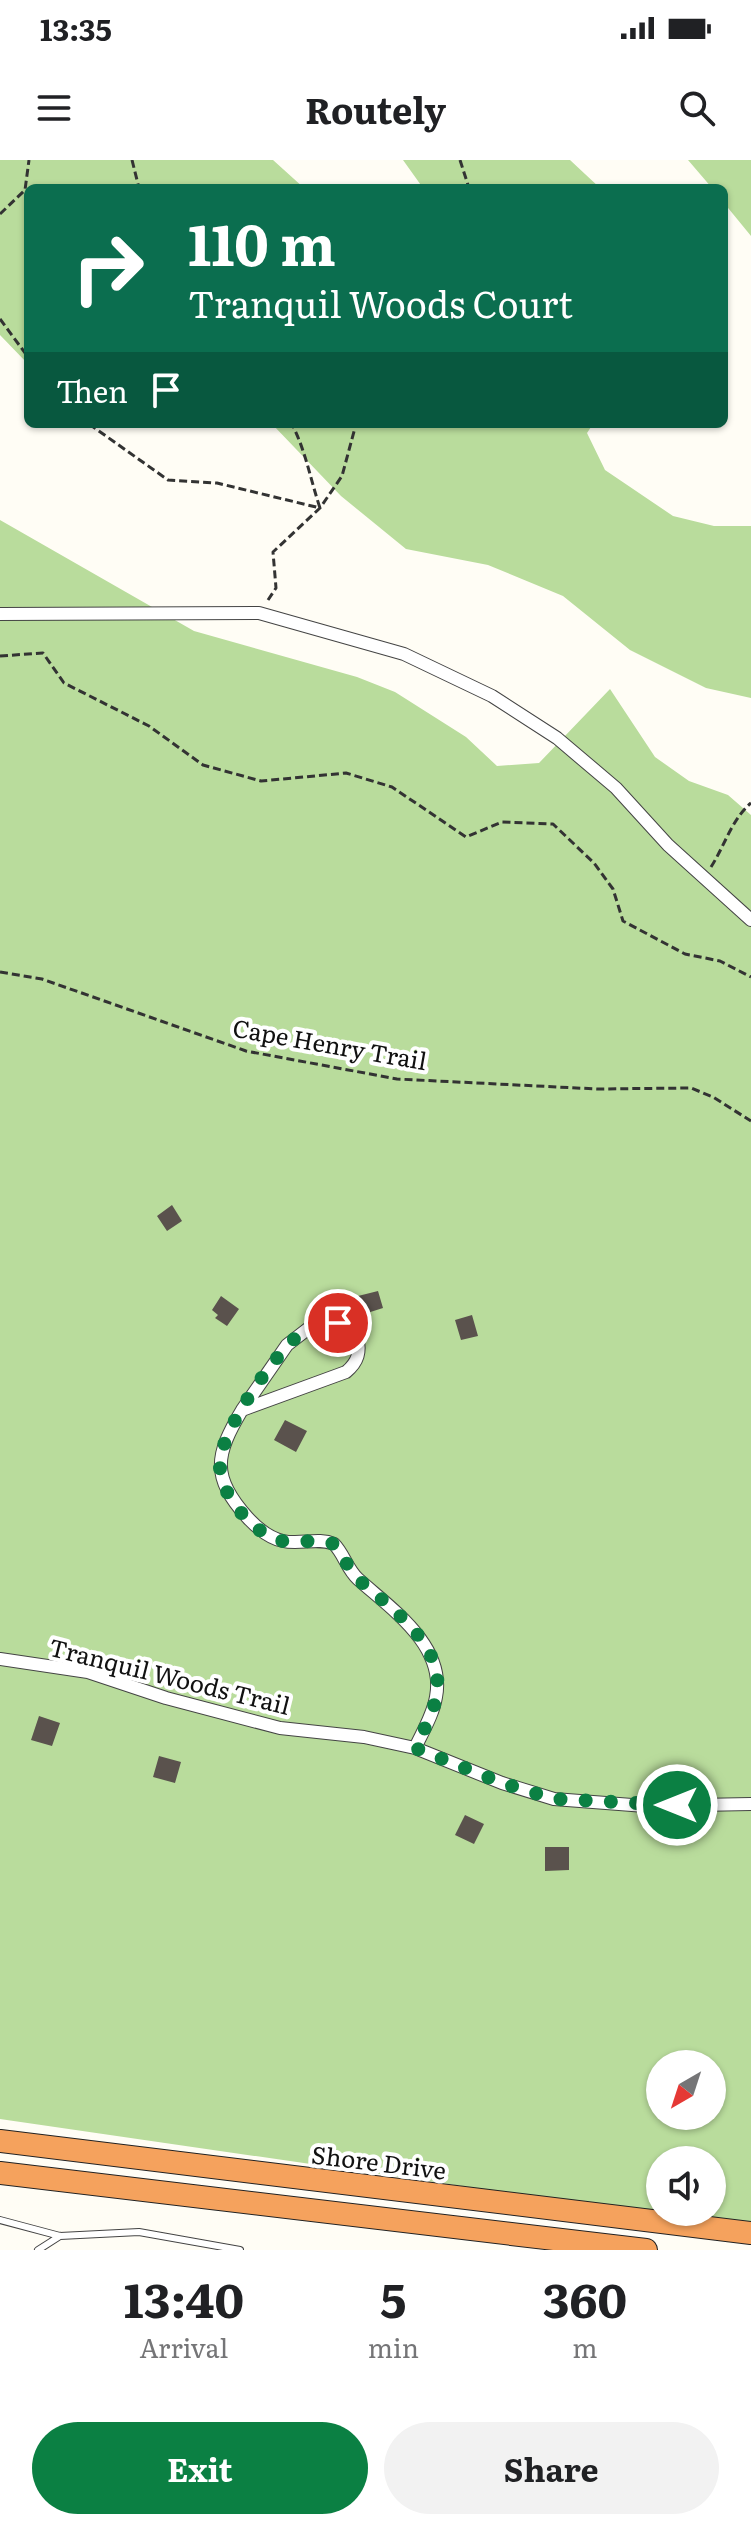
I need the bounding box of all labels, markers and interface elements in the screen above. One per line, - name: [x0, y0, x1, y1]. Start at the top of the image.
- text: 13:35: [40, 6, 112, 50]
- text: Routely: [305, 82, 446, 135]
- icon: menu: [32, 86, 76, 130]
- icon: search: [675, 86, 719, 130]
- text: 110 m: [188, 200, 336, 283]
- icon: right: [56, 216, 160, 320]
- text: Tranquil Woods Court: [188, 276, 573, 329]
- text: Then: [56, 368, 128, 412]
- icon: arrive: [144, 368, 188, 412]
- street label: Cape Henry Trail: [230, 1009, 430, 1077]
- pin: [304, 1289, 372, 1357]
- icon: arrive: [316, 1301, 360, 1345]
- street label: Tranquil Woods Trail: [46, 1628, 294, 1722]
- position arrow: [635, 1763, 719, 1847]
- north arrow: [646, 2050, 726, 2130]
- map controls: [646, 2050, 726, 2226]
- street label: Shore Drive: [310, 2135, 448, 2187]
- button: sound: [646, 2146, 726, 2226]
- text: 13:40: [124, 2262, 244, 2333]
- text: 5: [380, 2262, 406, 2333]
- text: 360: [543, 2262, 627, 2333]
- text: Arrival: [140, 2327, 228, 2366]
- text: min: [368, 2327, 419, 2366]
- text: m: [572, 2327, 598, 2366]
- button: Exit: [32, 2422, 368, 2514]
- button: Share: [384, 2422, 719, 2514]

